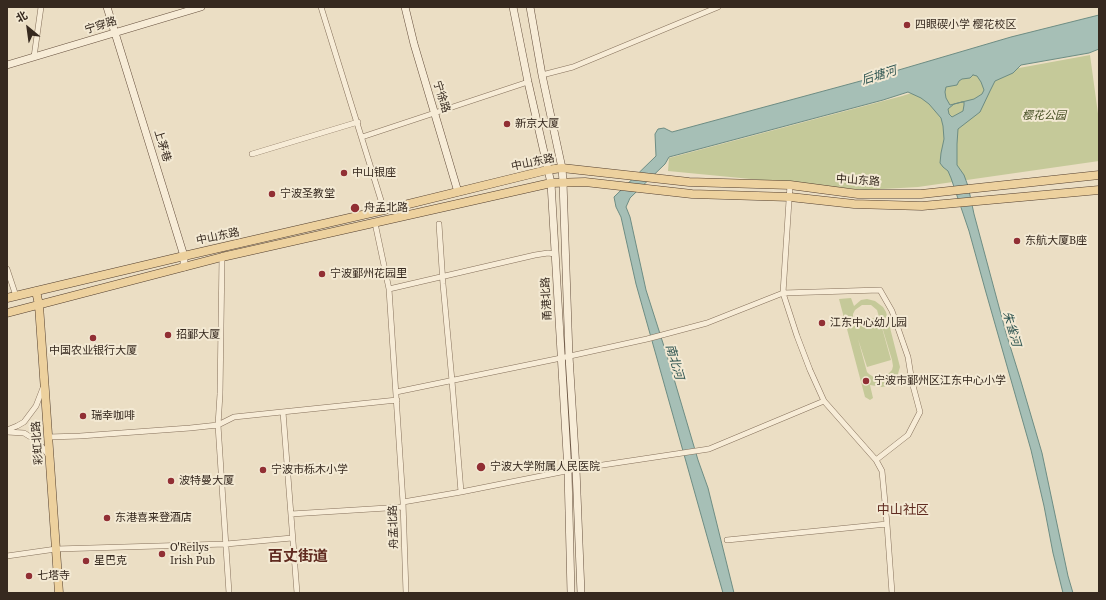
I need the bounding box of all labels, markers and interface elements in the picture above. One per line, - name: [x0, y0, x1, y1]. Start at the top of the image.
- north arrow: [8, 8, 48, 48]
- text: 北: [13, 8, 30, 26]
- street label: 宁穿路: [83, 15, 119, 37]
- place label: 四眼碶小学 樱花校区: [915, 18, 1017, 32]
- marker: 四眼碶小学 樱花校区: [902, 20, 912, 30]
- water label: 后塘河: [860, 64, 898, 88]
- street label: 宁徐路: [430, 79, 452, 115]
- park label: 樱花公园: [1022, 109, 1066, 123]
- place label: 新京大厦: [515, 117, 559, 131]
- marker: 新京大厦: [502, 119, 512, 129]
- street label: 上茅巷: [151, 128, 173, 164]
- street label: 中山东路: [510, 152, 556, 174]
- place label: 中山银座: [352, 166, 396, 180]
- marker: 中山银座: [339, 168, 349, 178]
- street label: 中山东路: [836, 173, 880, 189]
- place label: 宁波圣教堂: [280, 187, 335, 201]
- marker: 宁波圣教堂: [267, 189, 277, 199]
- place label: 舟孟北路: [364, 201, 408, 215]
- marker: 舟孟北路: [349, 202, 361, 214]
- street label: 中山东路: [195, 226, 241, 248]
- place label: 东航大厦B座: [1025, 234, 1087, 248]
- marker: 东航大厦B座: [1012, 236, 1022, 246]
- place label: 宁波鄞州花园里: [330, 267, 407, 281]
- marker: 宁波鄞州花园里: [317, 269, 327, 279]
- street label: 甬港北路: [539, 277, 555, 321]
- water label: 朱雀河: [999, 310, 1023, 348]
- place label: 江东中心幼儿园: [830, 316, 907, 330]
- marker: 江东中心幼儿园: [817, 318, 827, 328]
- place label: 招鄞大厦: [176, 328, 220, 342]
- marker: 招鄞大厦: [163, 330, 173, 340]
- marker: 中国农业银行大厦: [88, 333, 98, 343]
- water label: 南北河: [662, 343, 686, 381]
- place label: 中国农业银行大厦: [49, 344, 137, 358]
- place label: 宁波市鄞州区江东中心小学: [874, 374, 1006, 388]
- marker: 宁波市鄞州区江东中心小学: [861, 376, 871, 386]
- place label: 瑞幸咖啡: [91, 409, 135, 423]
- marker: 瑞幸咖啡: [78, 411, 88, 421]
- street label: 彩虹北路: [30, 421, 46, 465]
- place label: 宁波大学附属人民医院: [490, 460, 600, 474]
- marker: 宁波大学附属人民医院: [475, 461, 487, 473]
- place label: 宁波市栎木小学: [271, 463, 348, 477]
- marker: 宁波市栎木小学: [258, 465, 268, 475]
- place label: 波特曼大厦: [179, 474, 234, 488]
- marker: 波特曼大厦: [166, 476, 176, 486]
- district label: 中山社区: [877, 503, 929, 519]
- street label: 舟孟北路: [387, 505, 401, 549]
- place label: 东港喜来登酒店: [115, 511, 192, 525]
- marker: 东港喜来登酒店: [102, 513, 112, 523]
- place label: O'Reilys Irish Pub: [170, 541, 215, 567]
- district label: 百丈街道: [268, 548, 328, 566]
- marker: O'Reilys Irish Pub: [157, 549, 167, 559]
- place label: 星巴克: [94, 554, 127, 568]
- marker: 星巴克: [81, 556, 91, 566]
- place label: 七塔寺: [37, 569, 70, 583]
- marker: 七塔寺: [24, 571, 34, 581]

